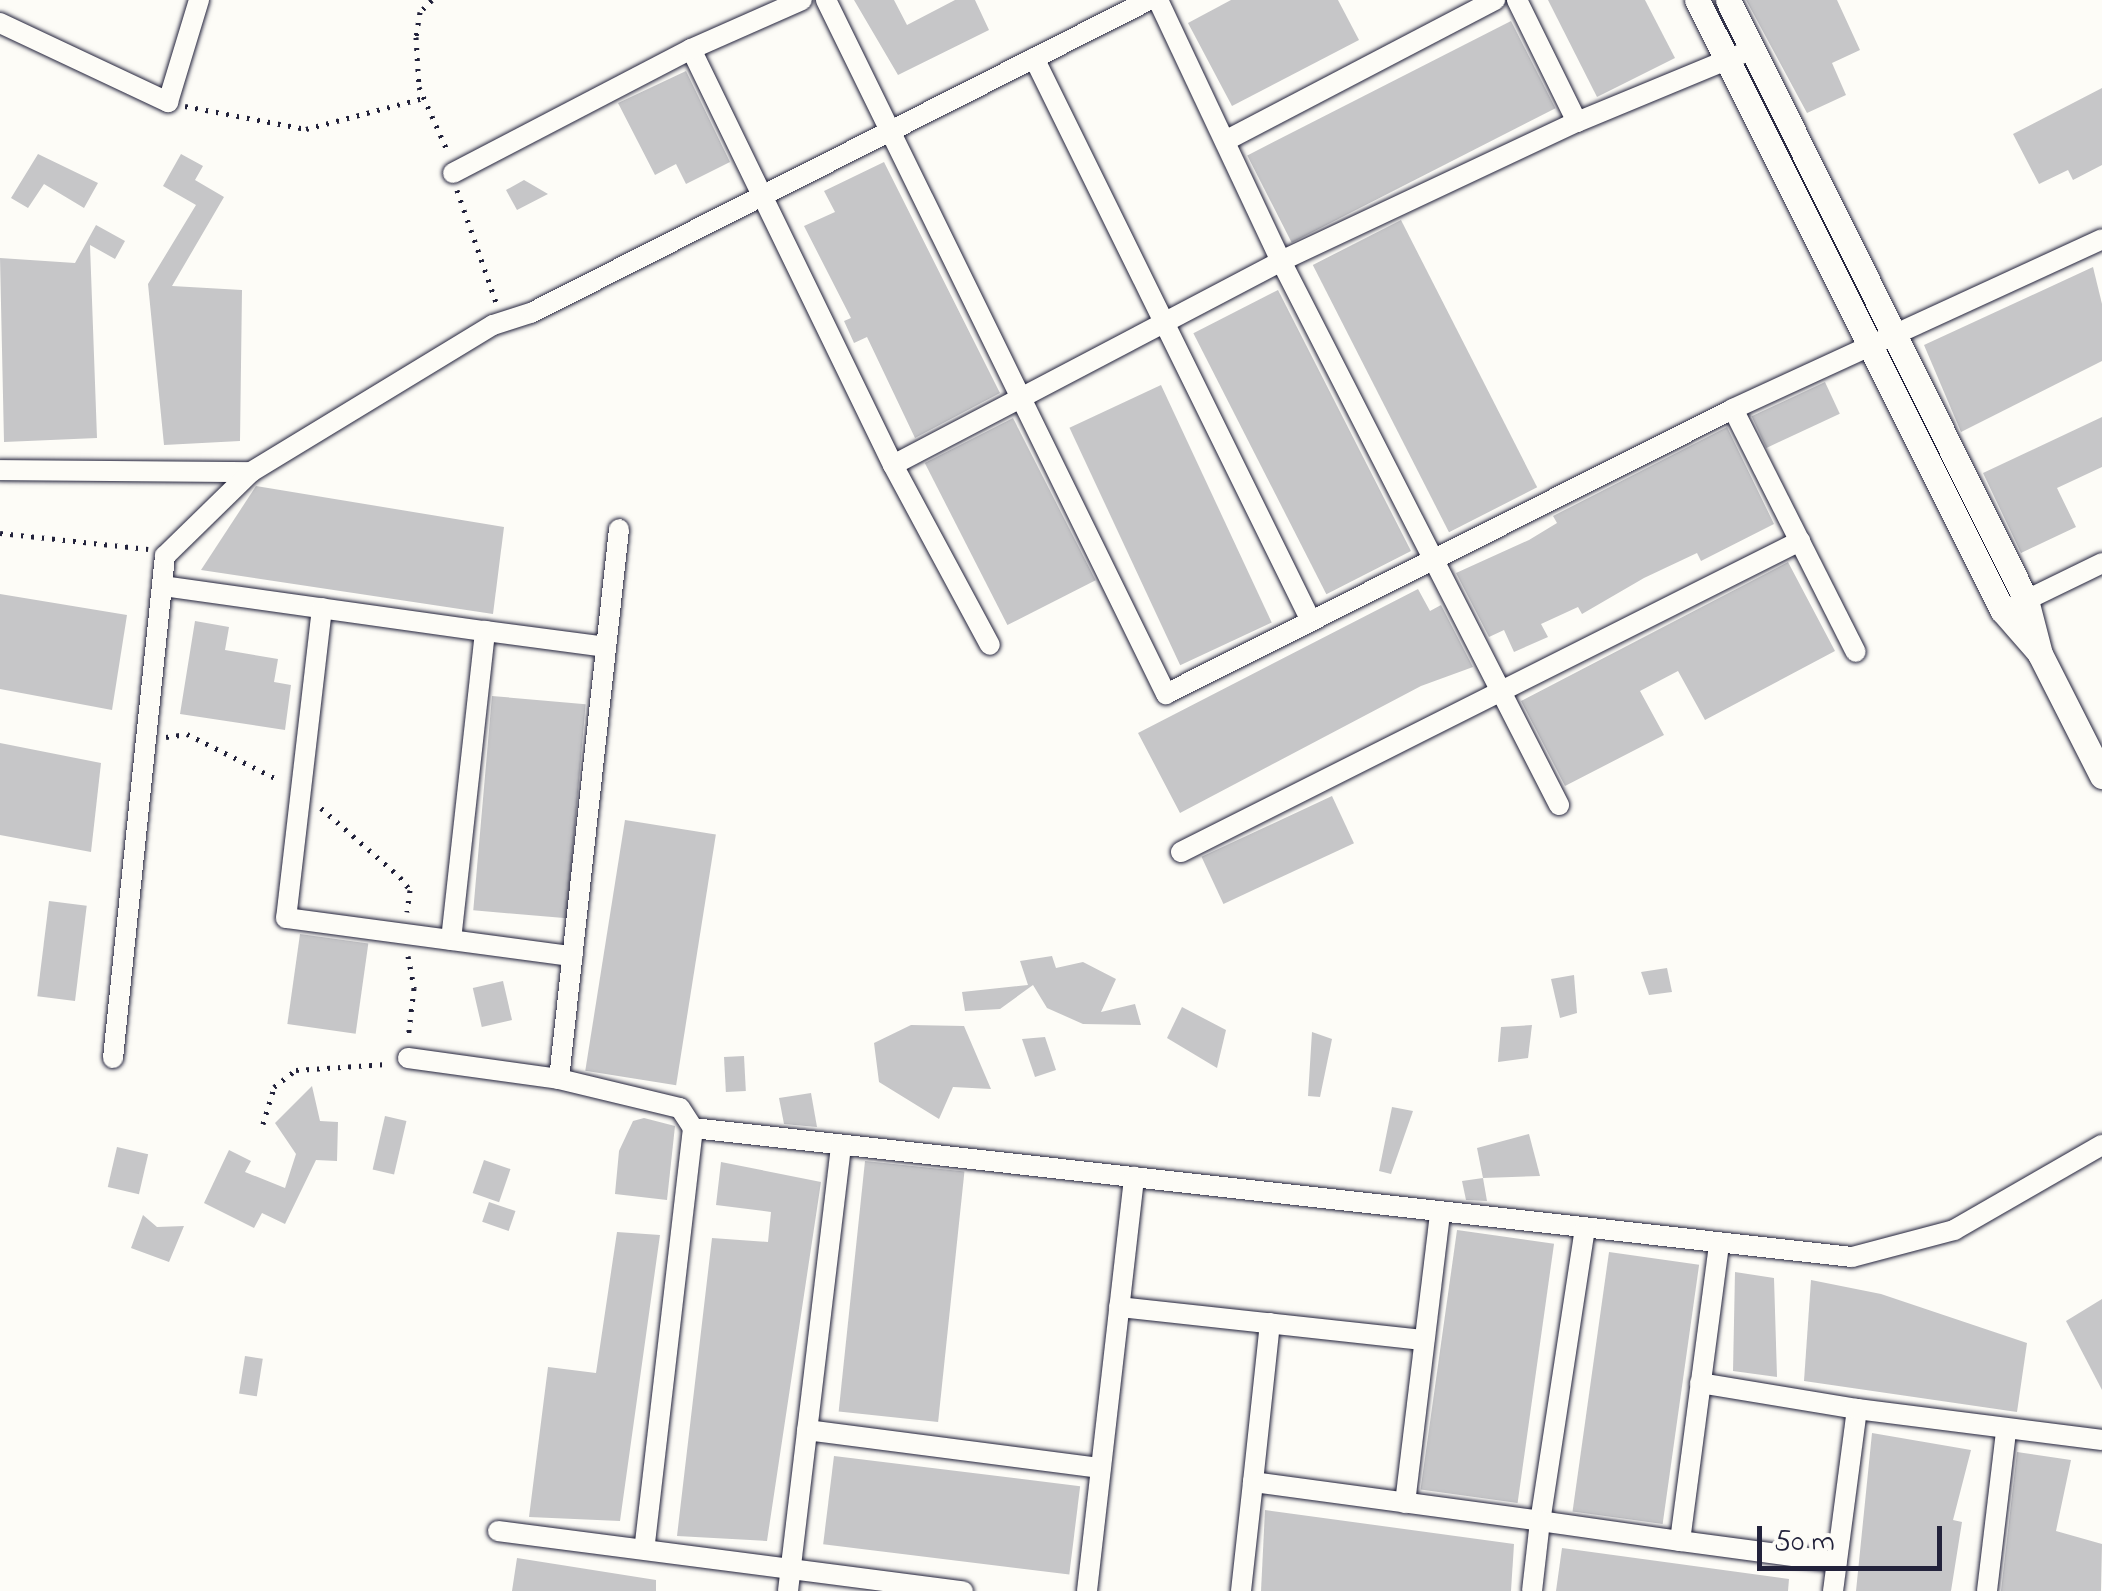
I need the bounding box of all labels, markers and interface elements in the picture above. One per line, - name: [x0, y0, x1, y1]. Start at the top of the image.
- scale bar: [1762, 1506, 1947, 1568]
- text: 50 m: [1774, 1521, 1835, 1565]

